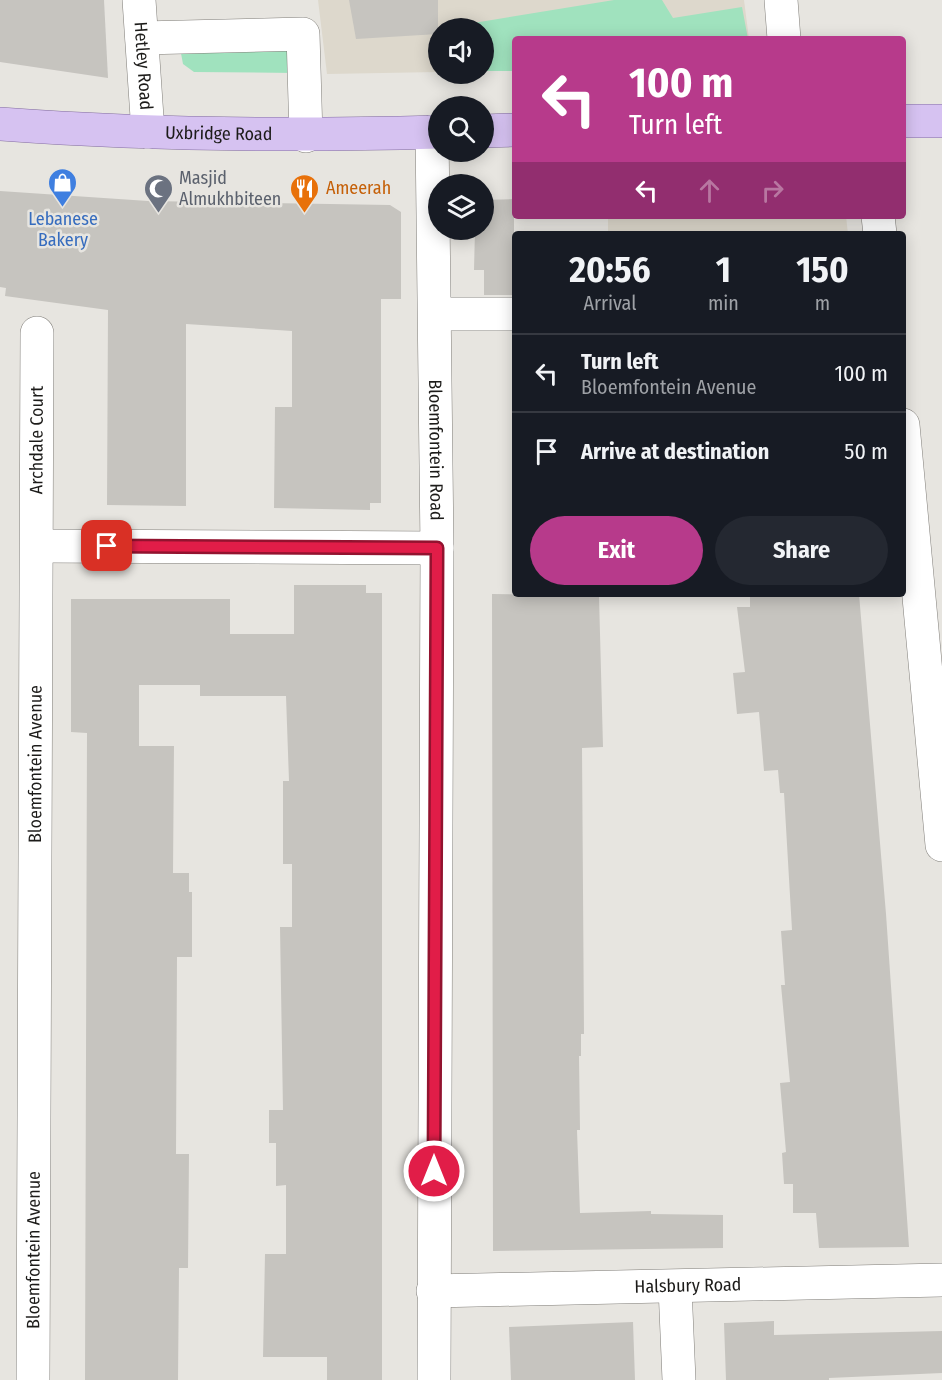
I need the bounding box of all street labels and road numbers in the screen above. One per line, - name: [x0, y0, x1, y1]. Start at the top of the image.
- street label: Hetley Road: [129, 21, 157, 111]
- street label: Uxbridge Road: [165, 121, 272, 145]
- street label: Bloemfontein Road: [424, 379, 448, 521]
- street label: Archdale Court: [25, 386, 48, 494]
- street label: Bloemfontein Avenue: [24, 685, 47, 843]
- street label: Bloemfontein Avenue: [22, 1171, 45, 1329]
- street label: Halsbury Road: [634, 1273, 742, 1298]

